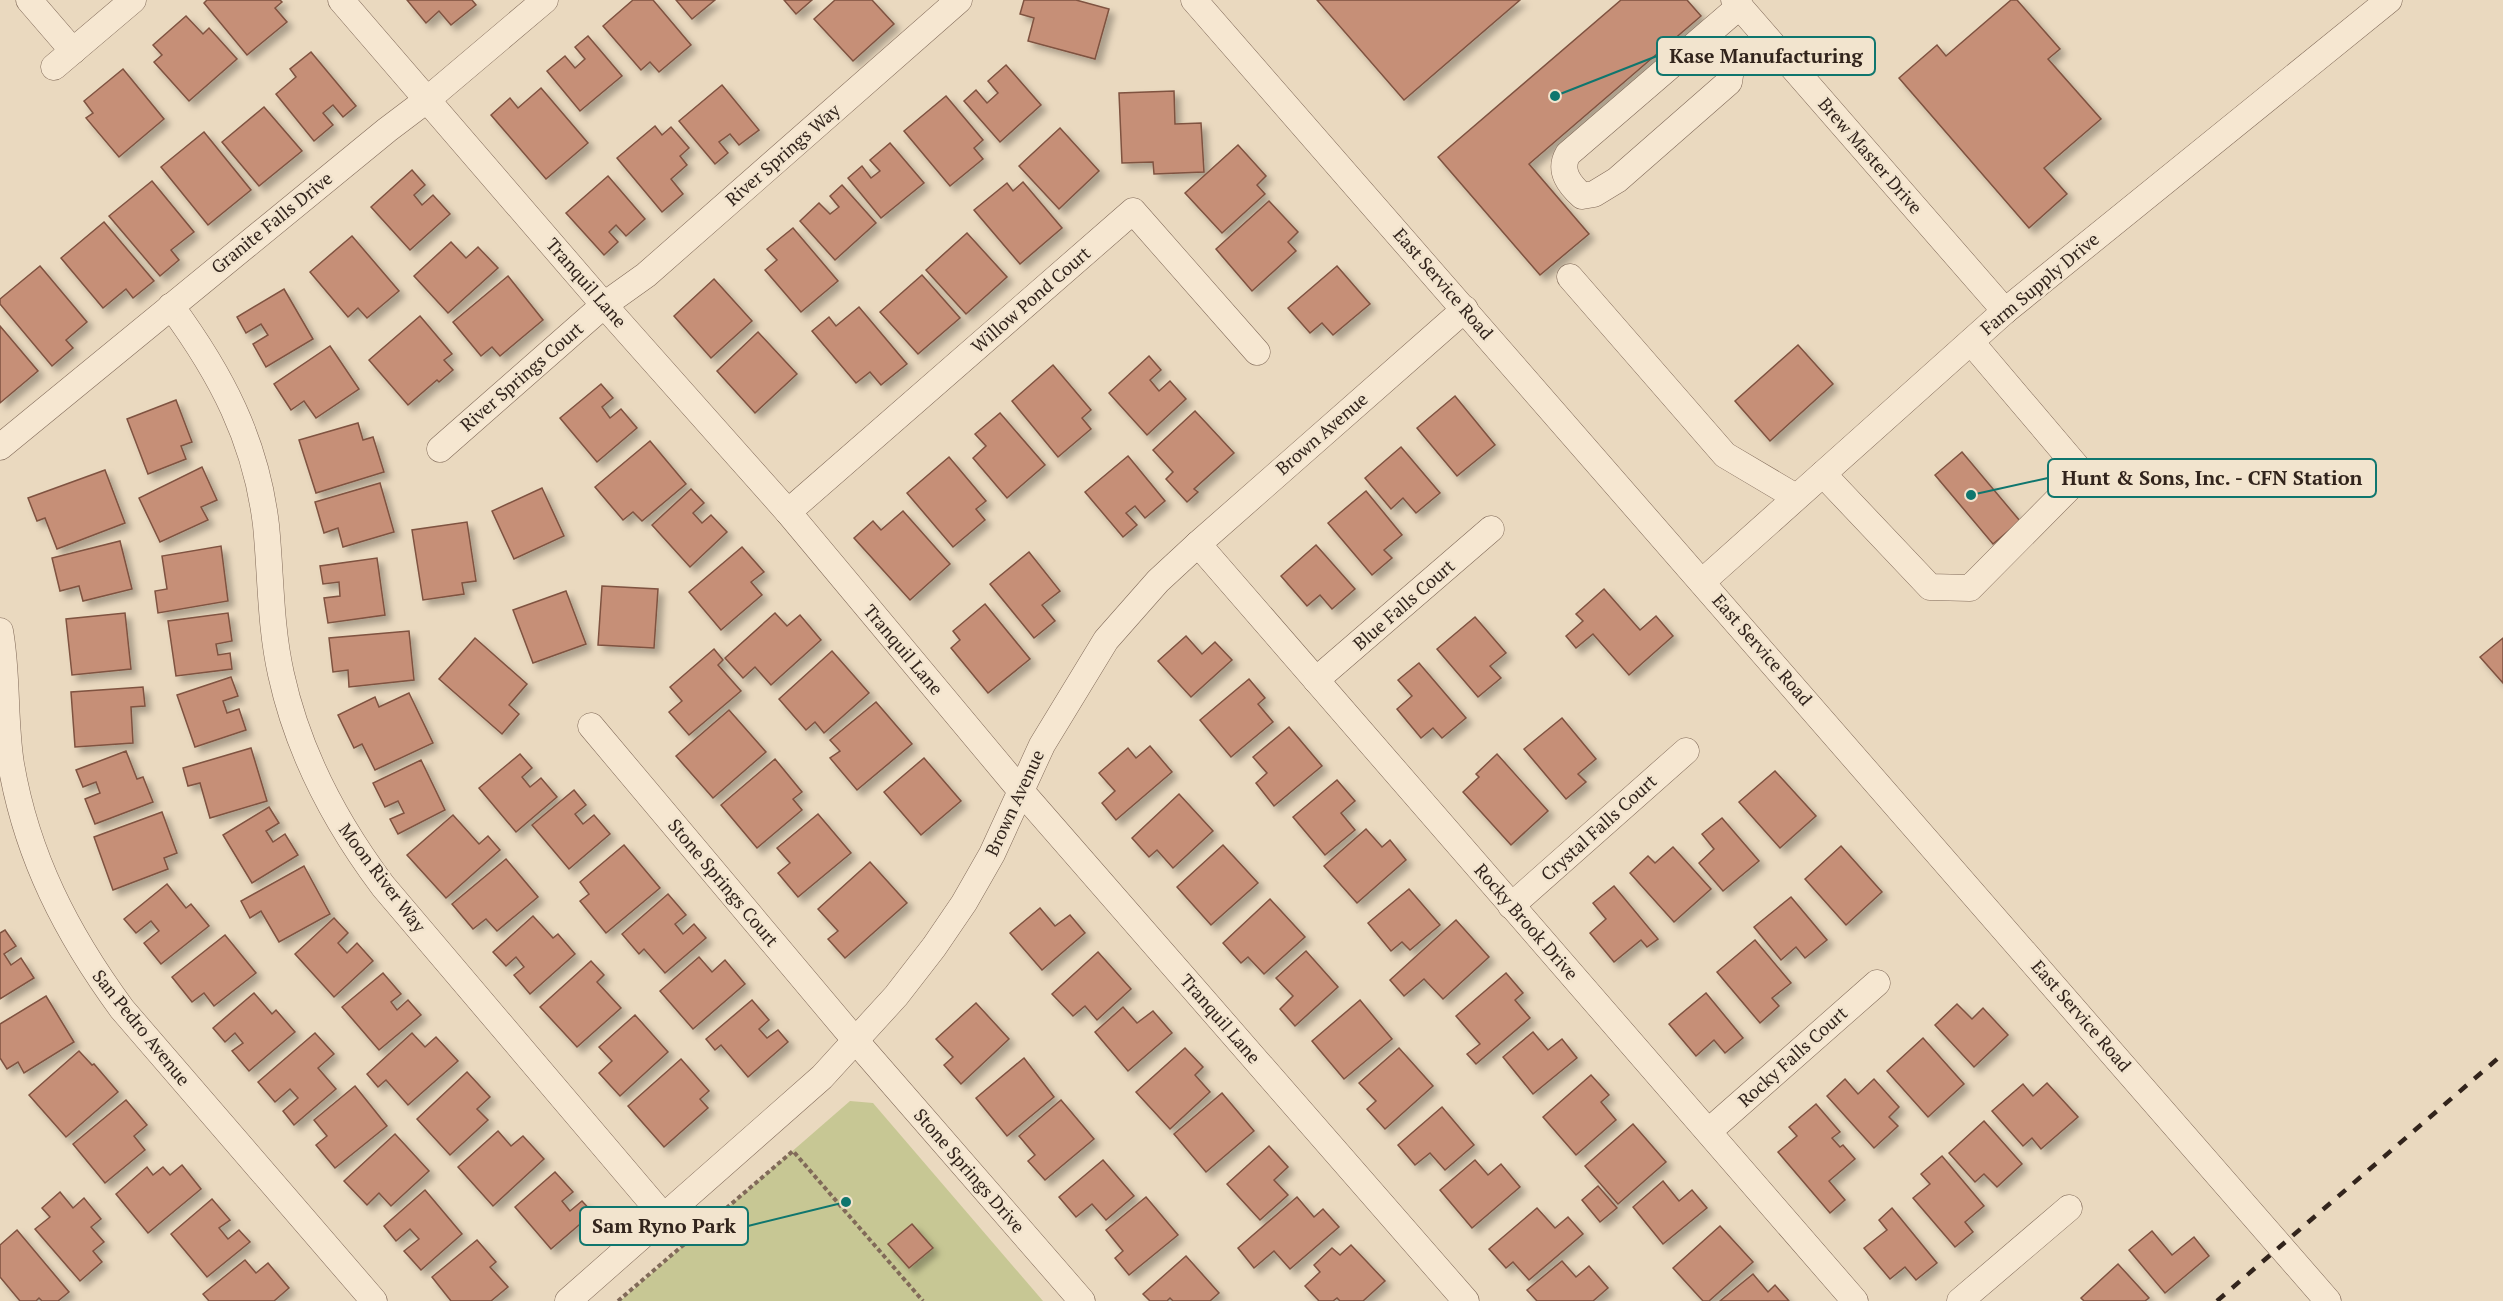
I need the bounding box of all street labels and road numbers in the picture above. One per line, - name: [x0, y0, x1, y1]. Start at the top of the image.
- street label: Brew Master Drive: [1813, 92, 1928, 219]
- street label: River Springs Way: [720, 97, 845, 211]
- street label: Granite Falls Drive: [206, 166, 337, 279]
- street label: East Service Road: [1389, 222, 1499, 344]
- street label: Farm Supply Drive: [1975, 227, 2104, 340]
- street label: Tranquil Lane: [541, 232, 632, 332]
- street label: Willow Pond Court: [966, 241, 1095, 358]
- street label: River Springs Court: [455, 316, 588, 436]
- street label: Brown Avenue: [1270, 387, 1372, 480]
- street label: Blue Falls Court: [1347, 553, 1459, 655]
- street label: East Service Road: [1708, 588, 1818, 710]
- street label: Tranquil Lane: [859, 599, 949, 700]
- street label: Brown Avenue: [979, 746, 1049, 860]
- street label: Crystal Falls Court: [1535, 769, 1662, 886]
- street label: Stone Springs Court: [663, 813, 785, 952]
- street label: Moon River Way: [334, 818, 432, 937]
- street label: Rocky Brook Drive: [1470, 858, 1584, 985]
- street label: East Service Road: [2027, 954, 2137, 1076]
- street label: San Pedro Avenue: [87, 964, 196, 1090]
- street label: Tranquil Lane: [1175, 968, 1266, 1068]
- street label: Rocky Falls Court: [1733, 1001, 1852, 1112]
- street label: Stone Springs Drive: [909, 1103, 1031, 1238]

